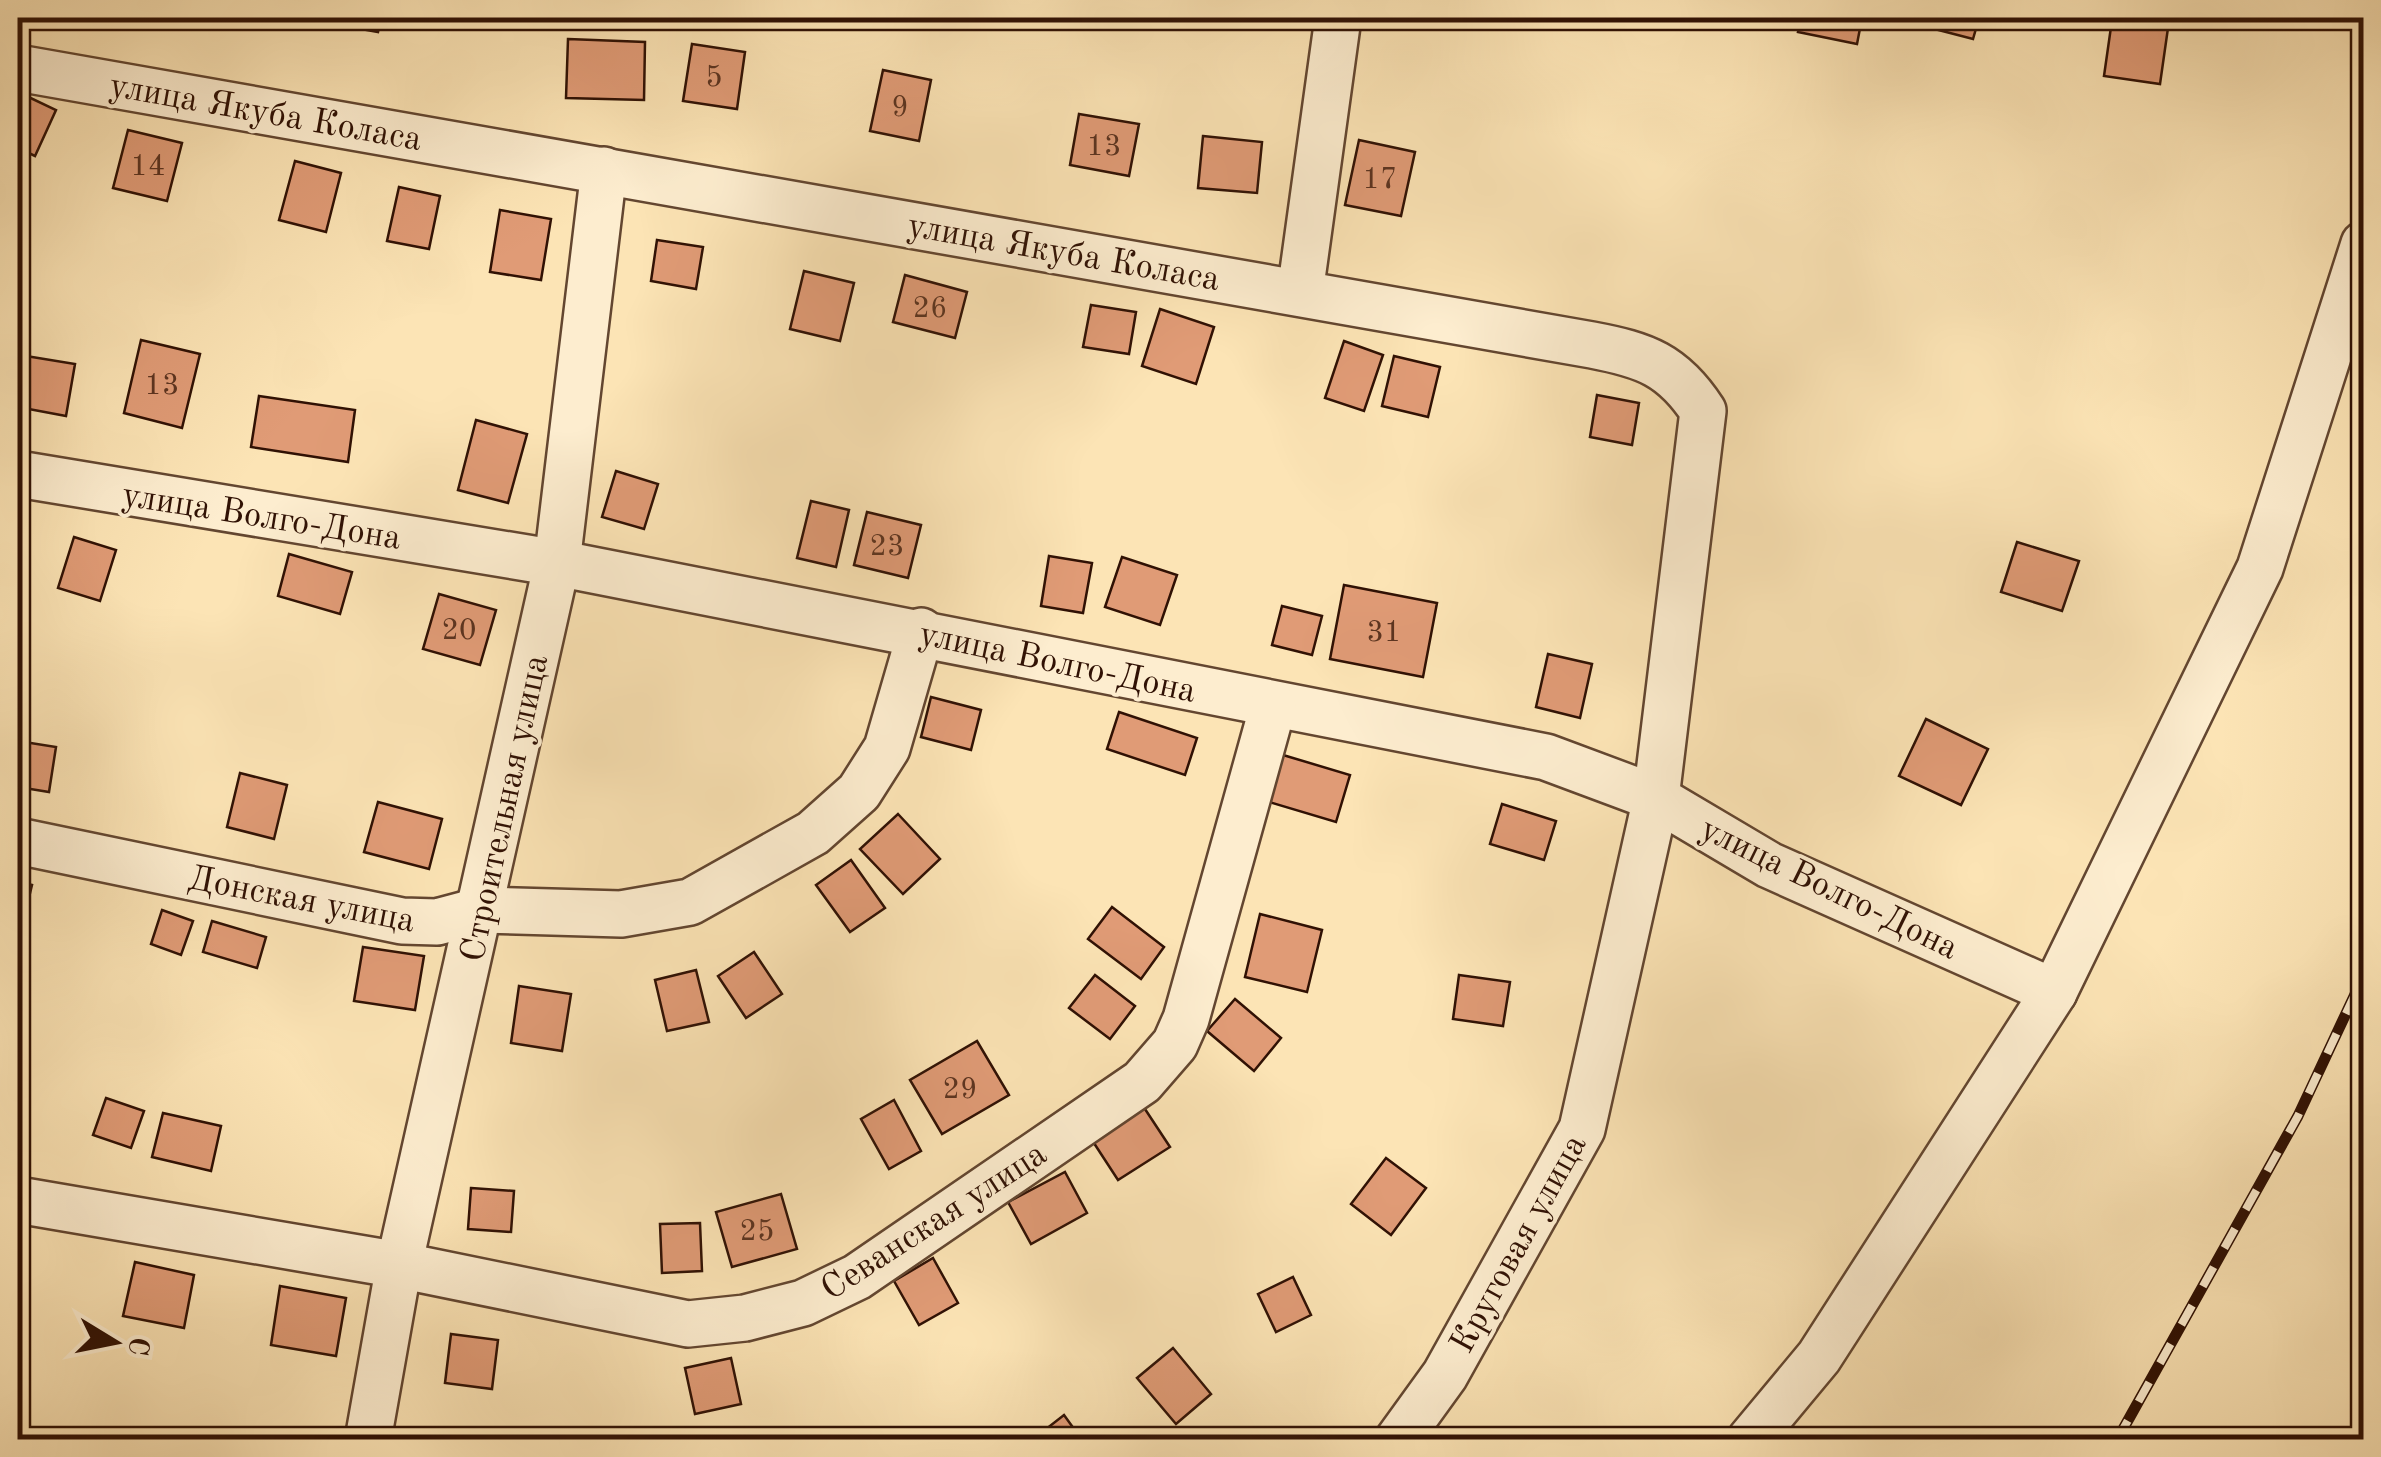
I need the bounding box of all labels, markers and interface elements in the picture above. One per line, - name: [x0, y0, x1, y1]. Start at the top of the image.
- house number: 5: [705, 63, 723, 93]
- street label: улица Якуба Коласа: [107, 69, 424, 158]
- house number: 9: [891, 93, 909, 123]
- house number: 13: [1087, 132, 1121, 162]
- house number: 14: [131, 152, 165, 182]
- house number: 17: [1363, 165, 1397, 195]
- street label: улица Якуба Коласа: [905, 209, 1222, 298]
- house number: 26: [913, 294, 947, 324]
- house number: 13: [145, 371, 179, 401]
- street label: улица Волго-Дона: [120, 478, 404, 557]
- house number: 23: [870, 532, 904, 562]
- house number: 20: [442, 616, 476, 646]
- street label: улица Волго-Дона: [916, 617, 1199, 710]
- house number: 31: [1367, 618, 1401, 648]
- street label: Строительная улица: [456, 652, 555, 965]
- street label: улица Волго-Дона: [1695, 812, 1963, 967]
- street label: Донская улица: [185, 861, 418, 940]
- house number: 29: [943, 1075, 977, 1105]
- street label: Круговая улица: [1445, 1129, 1594, 1359]
- street label: Севанская улица: [816, 1136, 1053, 1308]
- house number: 25: [740, 1217, 774, 1247]
- north arrow: [65, 1292, 165, 1392]
- text: С: [121, 1334, 153, 1358]

